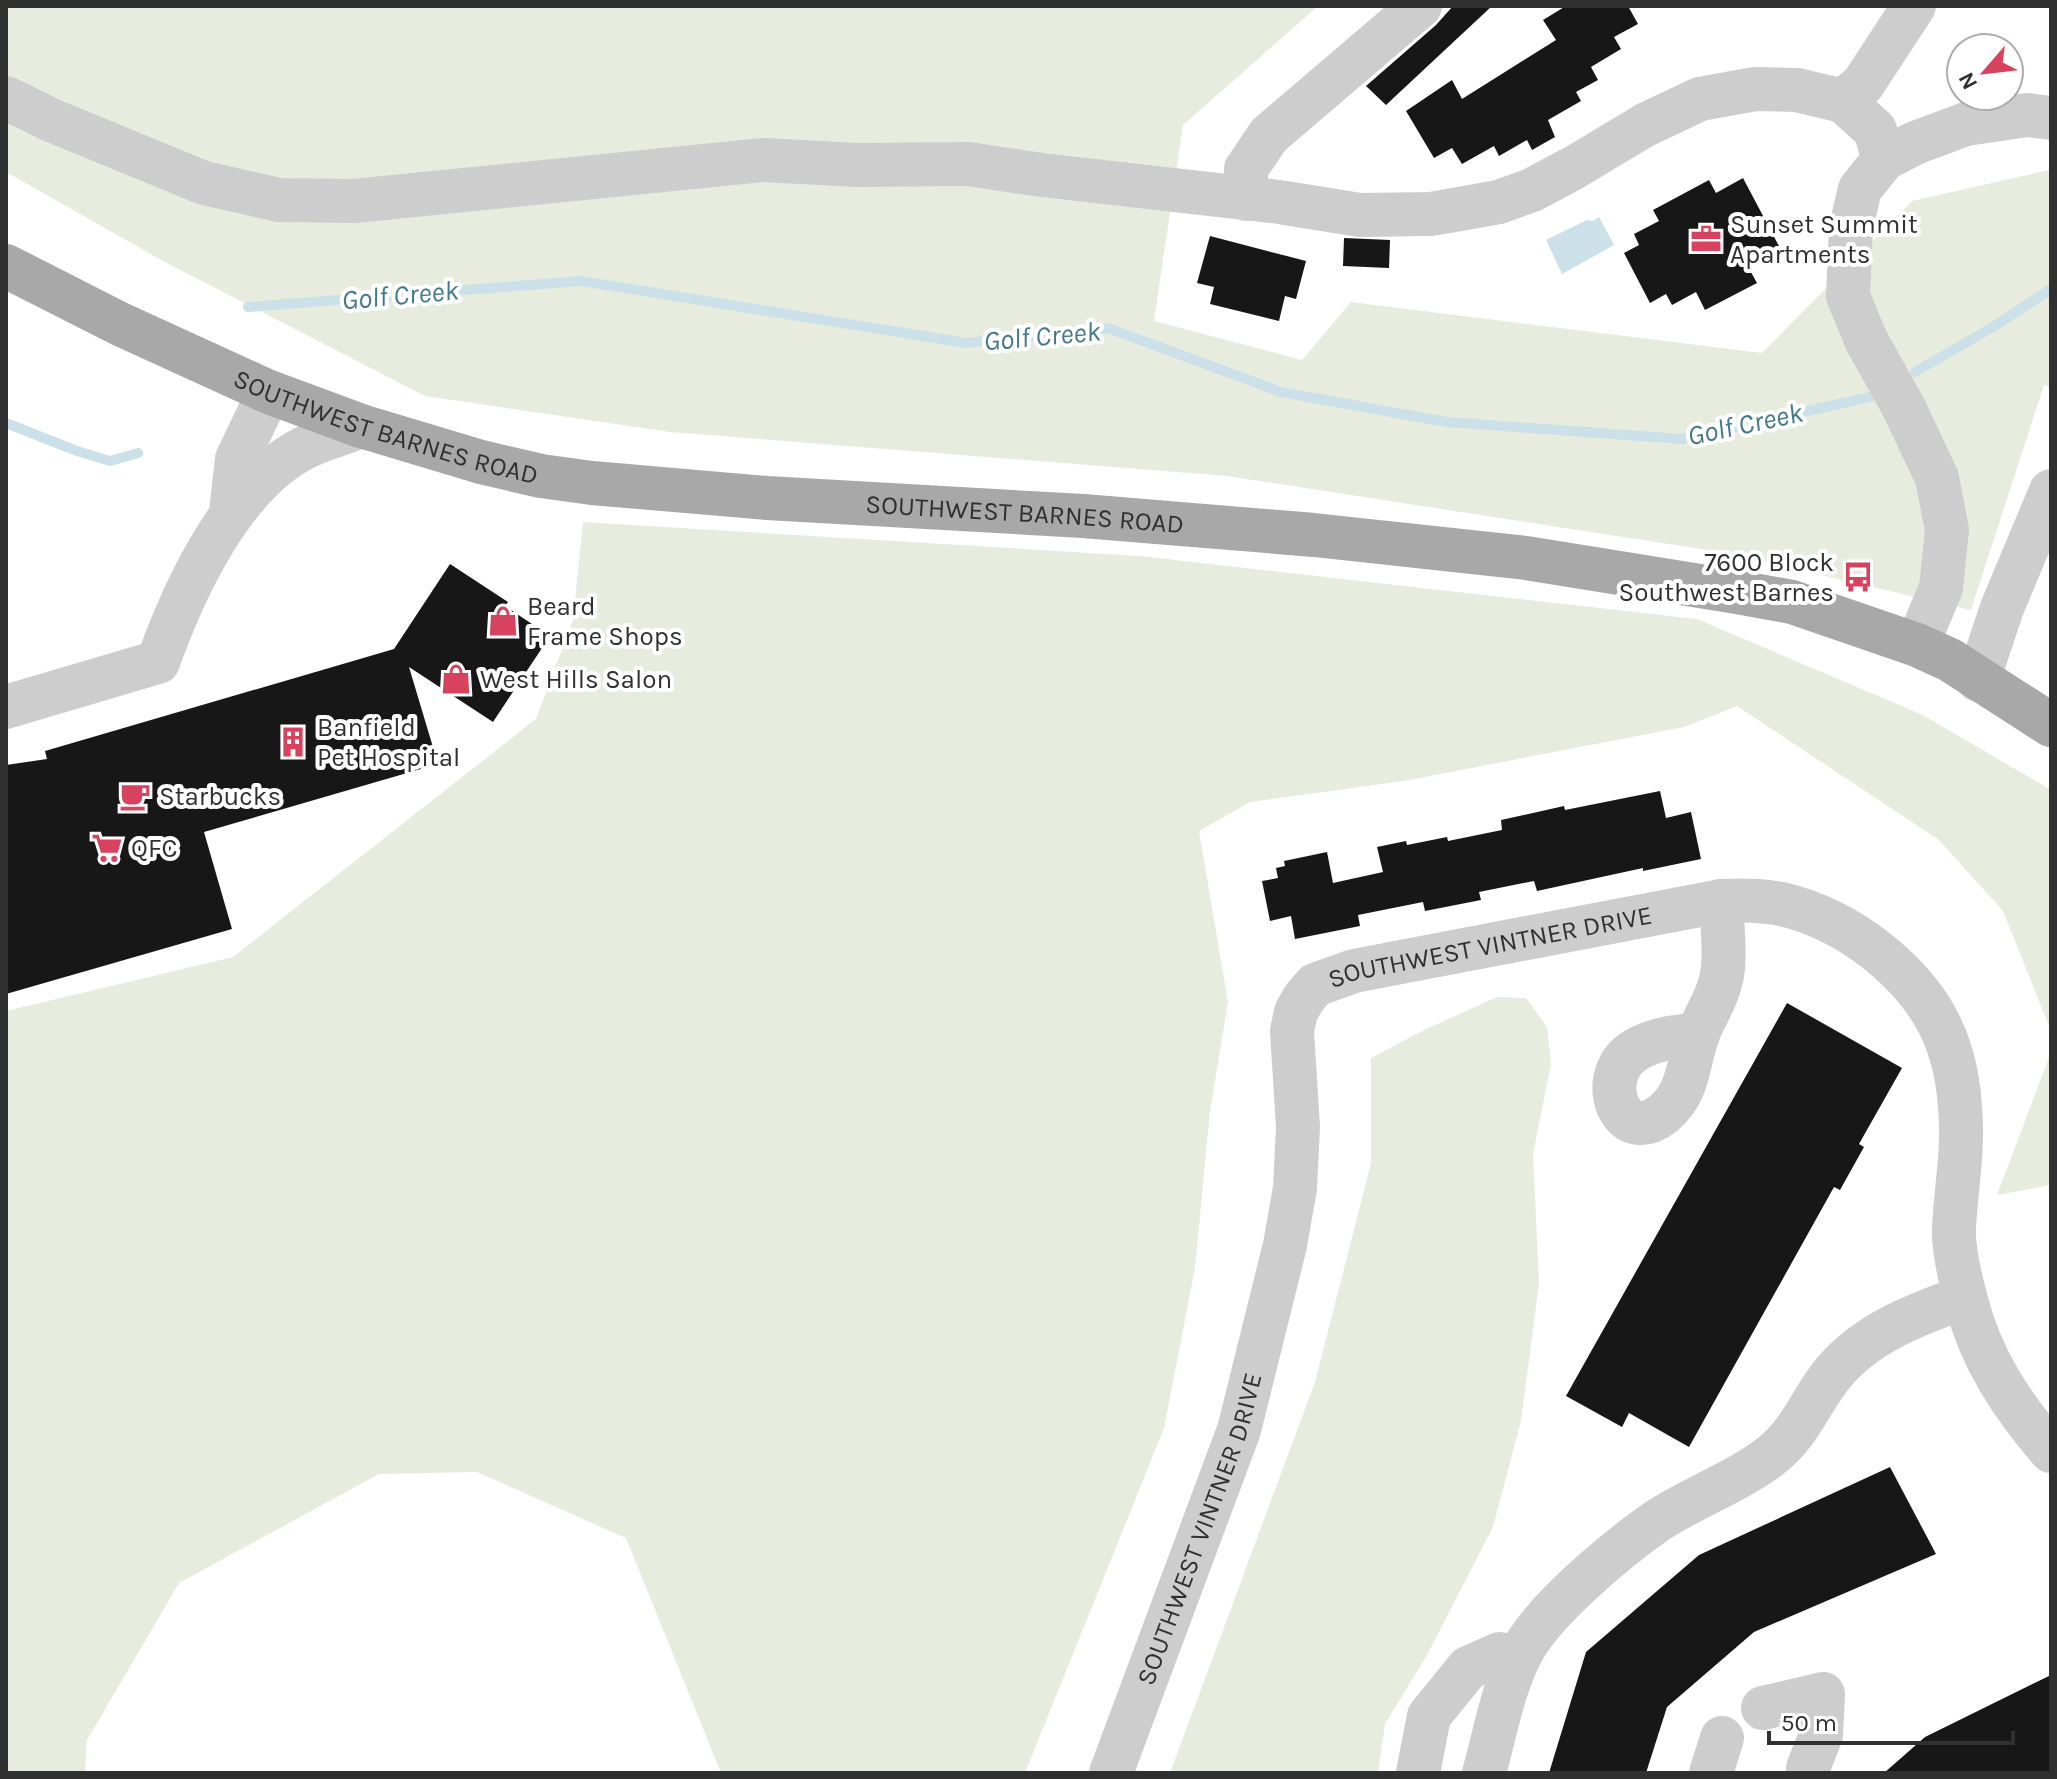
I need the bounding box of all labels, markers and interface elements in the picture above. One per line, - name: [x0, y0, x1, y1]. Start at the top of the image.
- north arrow: [1945, 32, 2025, 112]
- text: N: [1953, 68, 1983, 94]
- place label: Sunset Summit Apartments: [1730, 209, 1918, 270]
- office icon: Sunset Summit Apartments: [1689, 222, 1723, 256]
- water label: Golf Creek: [340, 273, 460, 317]
- water label: Golf Creek: [982, 314, 1102, 358]
- street label: SOUTHWEST BARNES ROAD: [229, 362, 541, 490]
- water label: Golf Creek: [1684, 396, 1806, 452]
- street label: SOUTHWEST BARNES ROAD: [865, 488, 1185, 540]
- place label: 7600 Block Southwest Barnes: [1618, 547, 1834, 608]
- bus stop icon: 7600 Block Southwest Barnes: [1841, 560, 1875, 594]
- place label: Beard Frame Shops: [527, 591, 683, 652]
- shop icon: Beard Frame Shops: [486, 604, 520, 638]
- shop icon: West Hills Salon: [439, 662, 473, 696]
- place label: West Hills Salon: [480, 664, 672, 695]
- place label: Banfield Pet Hospital: [317, 712, 460, 773]
- building icon: Banfield Pet Hospital: [276, 725, 310, 759]
- cafe icon: Starbucks: [118, 779, 152, 813]
- place label: Starbucks: [159, 781, 281, 812]
- supermarket icon: QFC: [90, 831, 124, 865]
- place label: QFC: [131, 833, 178, 864]
- street label: SOUTHWEST VINTNER DRIVE: [1324, 899, 1654, 995]
- street label: SOUTHWEST VINTNER DRIVE: [1130, 1369, 1268, 1689]
- scale bar: [1769, 1695, 2013, 1745]
- text: 50 m: [1781, 1709, 1837, 1737]

